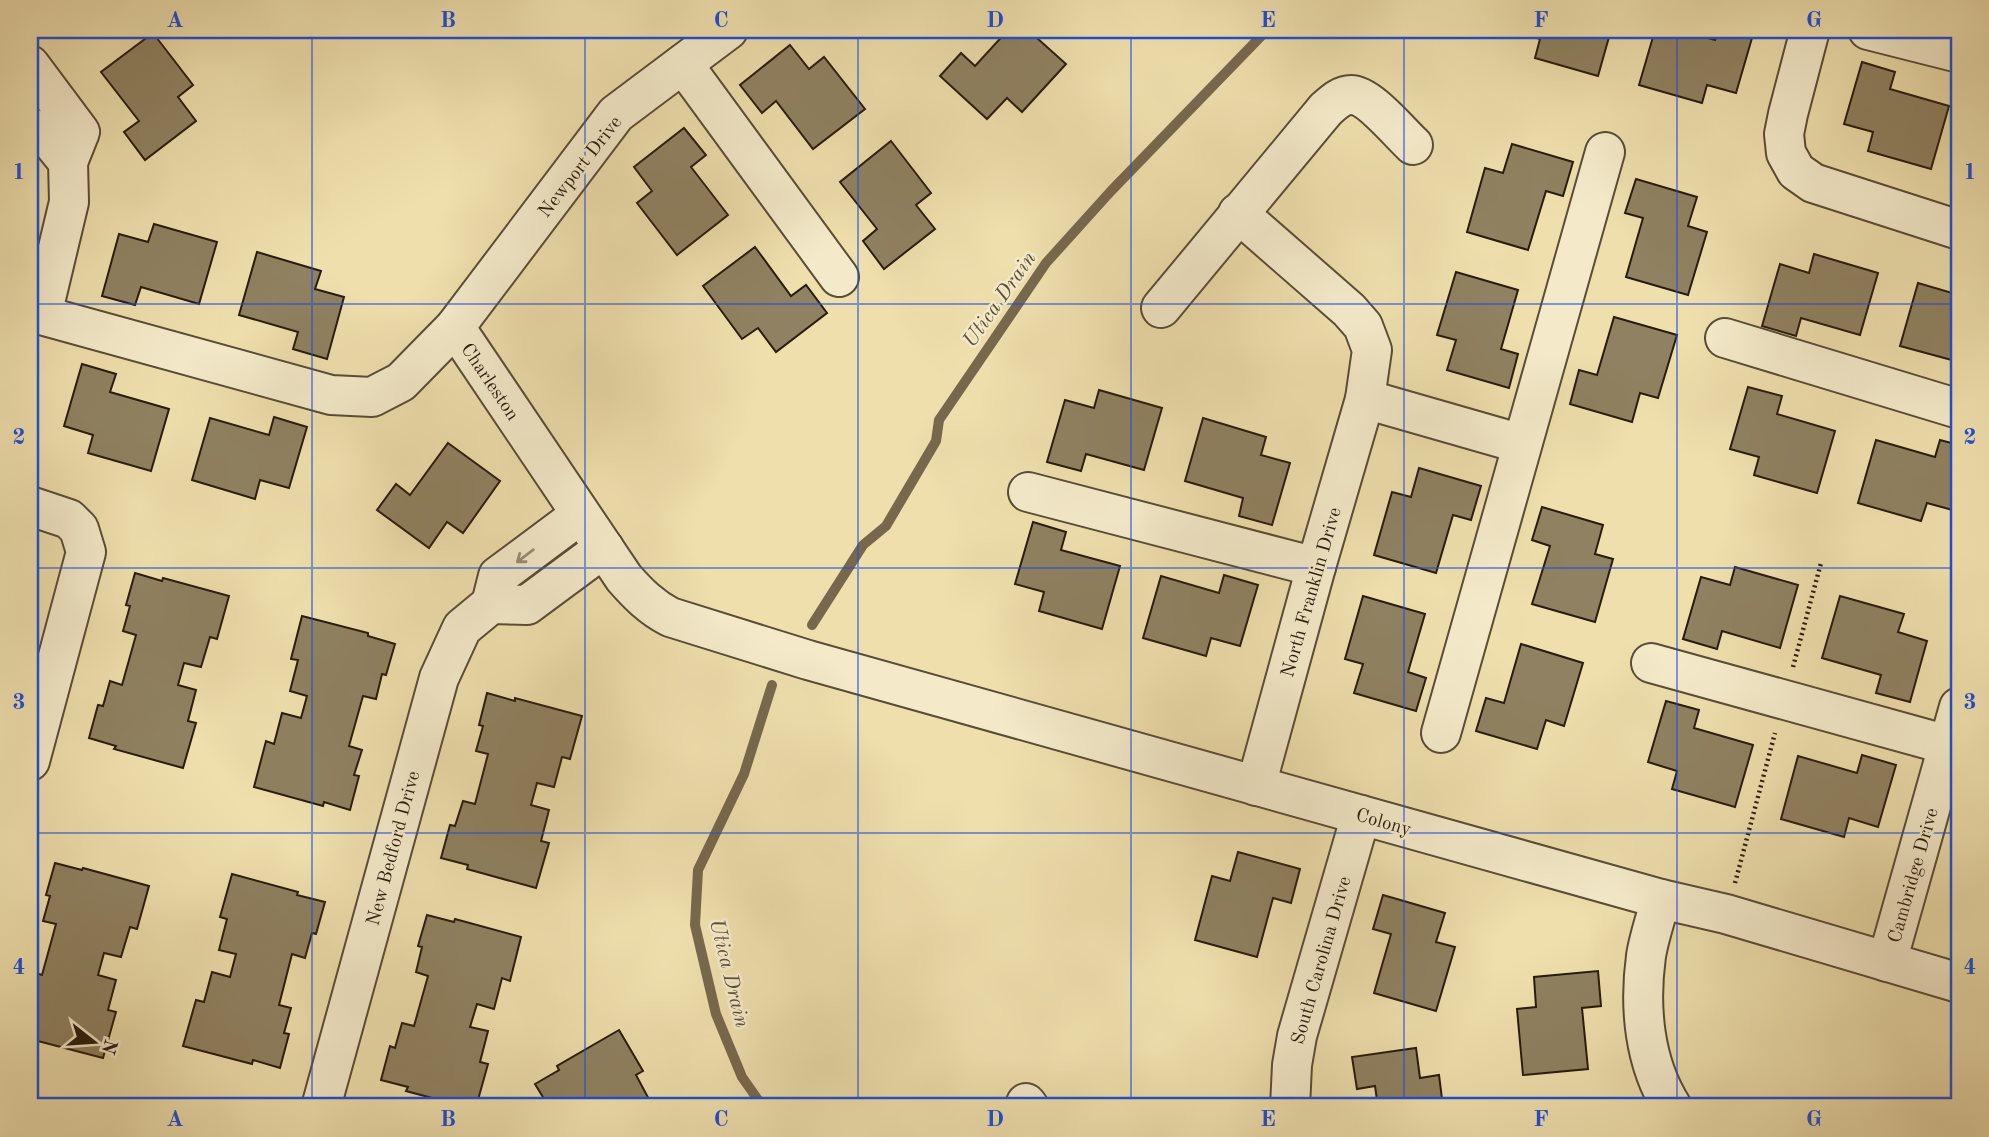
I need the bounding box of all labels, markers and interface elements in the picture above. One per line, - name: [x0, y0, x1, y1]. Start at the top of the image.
- text: A: [166, 9, 184, 32]
- text: B: [440, 9, 456, 32]
- text: C: [713, 9, 729, 32]
- text: D: [986, 9, 1004, 32]
- text: E: [1260, 9, 1276, 32]
- text: F: [1533, 9, 1549, 32]
- text: G: [1806, 9, 1822, 32]
- street label: Newport Drive: [536, 113, 626, 222]
- text: 1: [12, 161, 26, 184]
- text: 1: [1963, 161, 1977, 184]
- water label: Utica Drain: [960, 248, 1041, 351]
- street label: Charleston: [456, 340, 522, 424]
- text: 2: [12, 426, 26, 449]
- text: 2: [1963, 426, 1977, 449]
- street label: North Franklin Drive: [1279, 506, 1346, 680]
- one-way arrow: [517, 548, 535, 563]
- text: 3: [12, 691, 26, 714]
- text: 3: [1963, 691, 1977, 714]
- street label: New Bedford Drive: [365, 769, 424, 928]
- street label: Colony: [1353, 806, 1413, 840]
- street label: Cambridge Drive: [1886, 806, 1943, 945]
- street label: South Carolina Drive: [1289, 875, 1355, 1047]
- water label: Utica Drain: [705, 917, 752, 1030]
- text: 4: [12, 956, 26, 979]
- text: 4: [1963, 956, 1977, 979]
- north arrow: [60, 1007, 130, 1078]
- text: N: [97, 1037, 119, 1056]
- text: A: [166, 1108, 184, 1131]
- text: B: [440, 1108, 456, 1131]
- text: C: [713, 1108, 729, 1131]
- text: D: [986, 1108, 1004, 1131]
- text: E: [1260, 1108, 1276, 1131]
- text: F: [1533, 1108, 1549, 1131]
- text: G: [1806, 1108, 1822, 1131]

